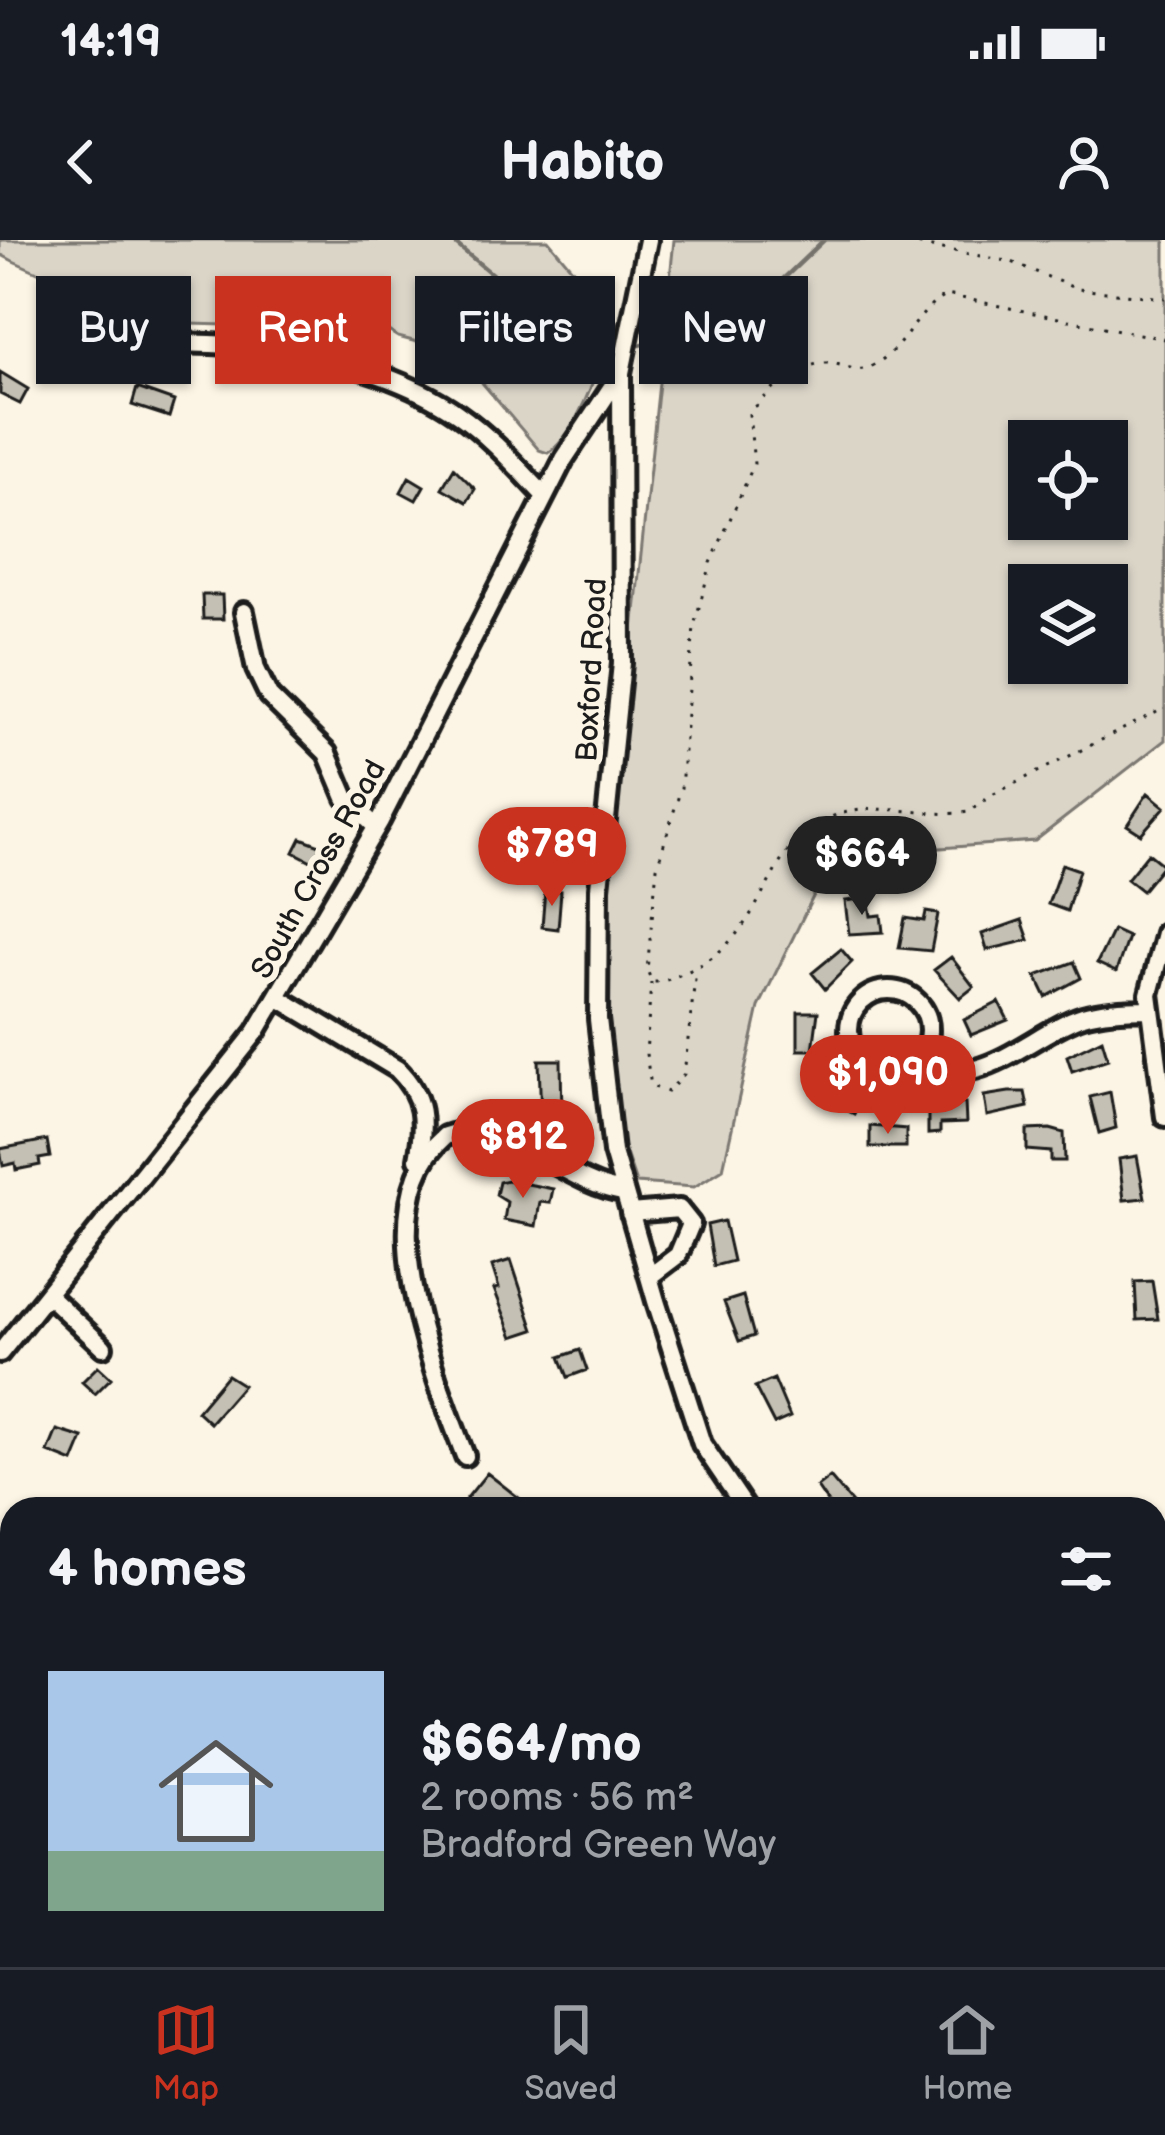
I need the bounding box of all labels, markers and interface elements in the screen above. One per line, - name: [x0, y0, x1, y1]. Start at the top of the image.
- text: 14:19: [60, 15, 162, 70]
- icon: back: [48, 129, 114, 195]
- icon: person: [1051, 129, 1117, 195]
- text: Habito: [501, 130, 664, 195]
- chip: Buy: [36, 276, 191, 384]
- chip: Rent: [215, 276, 391, 384]
- chip: Filters: [415, 276, 615, 384]
- chip: New: [639, 276, 808, 384]
- map controls: [1008, 420, 1128, 684]
- button: locate: [1008, 420, 1128, 540]
- button: layers: [1008, 564, 1128, 684]
- street label: Boxford Road: [569, 577, 615, 763]
- street label: South Cross Road: [244, 754, 394, 985]
- pin: $789: [481, 807, 623, 909]
- pin: $664: [791, 816, 933, 918]
- text: $789: [505, 822, 599, 869]
- text: $664: [814, 831, 910, 878]
- pin: $1,090: [790, 1035, 986, 1137]
- text: $1,090: [827, 1050, 949, 1097]
- pin: $812: [452, 1099, 594, 1201]
- text: $812: [479, 1114, 567, 1161]
- icon: filters: [1053, 1536, 1119, 1602]
- text: 4 homes: [48, 1539, 247, 1600]
- text: $664/mo: [420, 1714, 642, 1775]
- icon: home: [144, 1719, 288, 1863]
- text: 2 rooms · 56 m²: [420, 1775, 694, 1822]
- text: Bradford Green Way: [420, 1822, 776, 1869]
- tab: Map: [153, 1997, 219, 2109]
- tab: Saved: [524, 1997, 617, 2109]
- tab: Home: [923, 1997, 1012, 2109]

